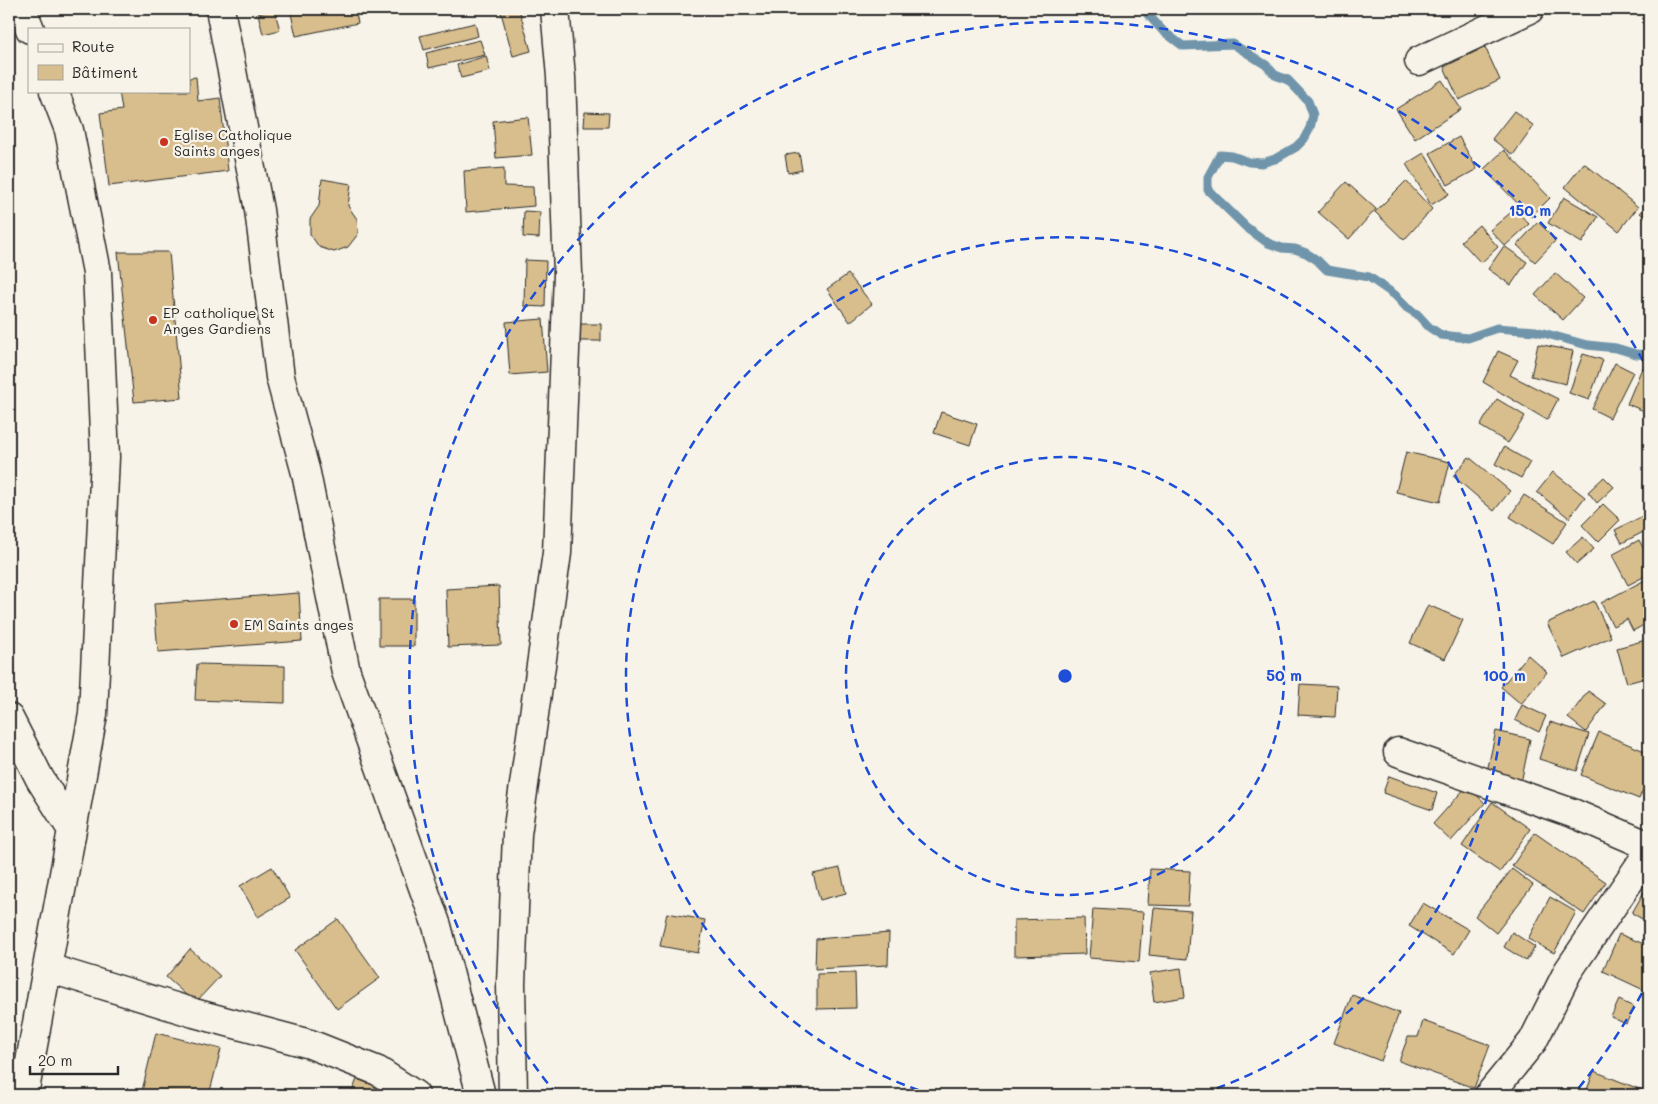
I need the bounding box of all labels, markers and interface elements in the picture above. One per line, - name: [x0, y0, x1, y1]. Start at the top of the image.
- legend: [28, 28, 190, 92]
- text: Route: [72, 36, 115, 56]
- text: Bâtiment: [72, 62, 138, 82]
- place label: Eglise Catholique Saints anges: [174, 125, 292, 160]
- marker: Eglise Catholique Saints anges: [158, 136, 170, 148]
- text: 150 m: [1509, 200, 1551, 220]
- place label: EP catholique St Anges Gardiens: [163, 303, 275, 338]
- marker: EP catholique St Anges Gardiens: [147, 314, 159, 326]
- place label: EM Saints anges: [244, 615, 354, 634]
- marker: EM Saints anges: [228, 618, 240, 630]
- text: 50 m: [1266, 665, 1302, 685]
- text: 100 m: [1482, 665, 1526, 685]
- centre of rings: [1056, 667, 1074, 685]
- scale bar: [30, 1044, 118, 1076]
- text: 20 m: [38, 1050, 72, 1070]

